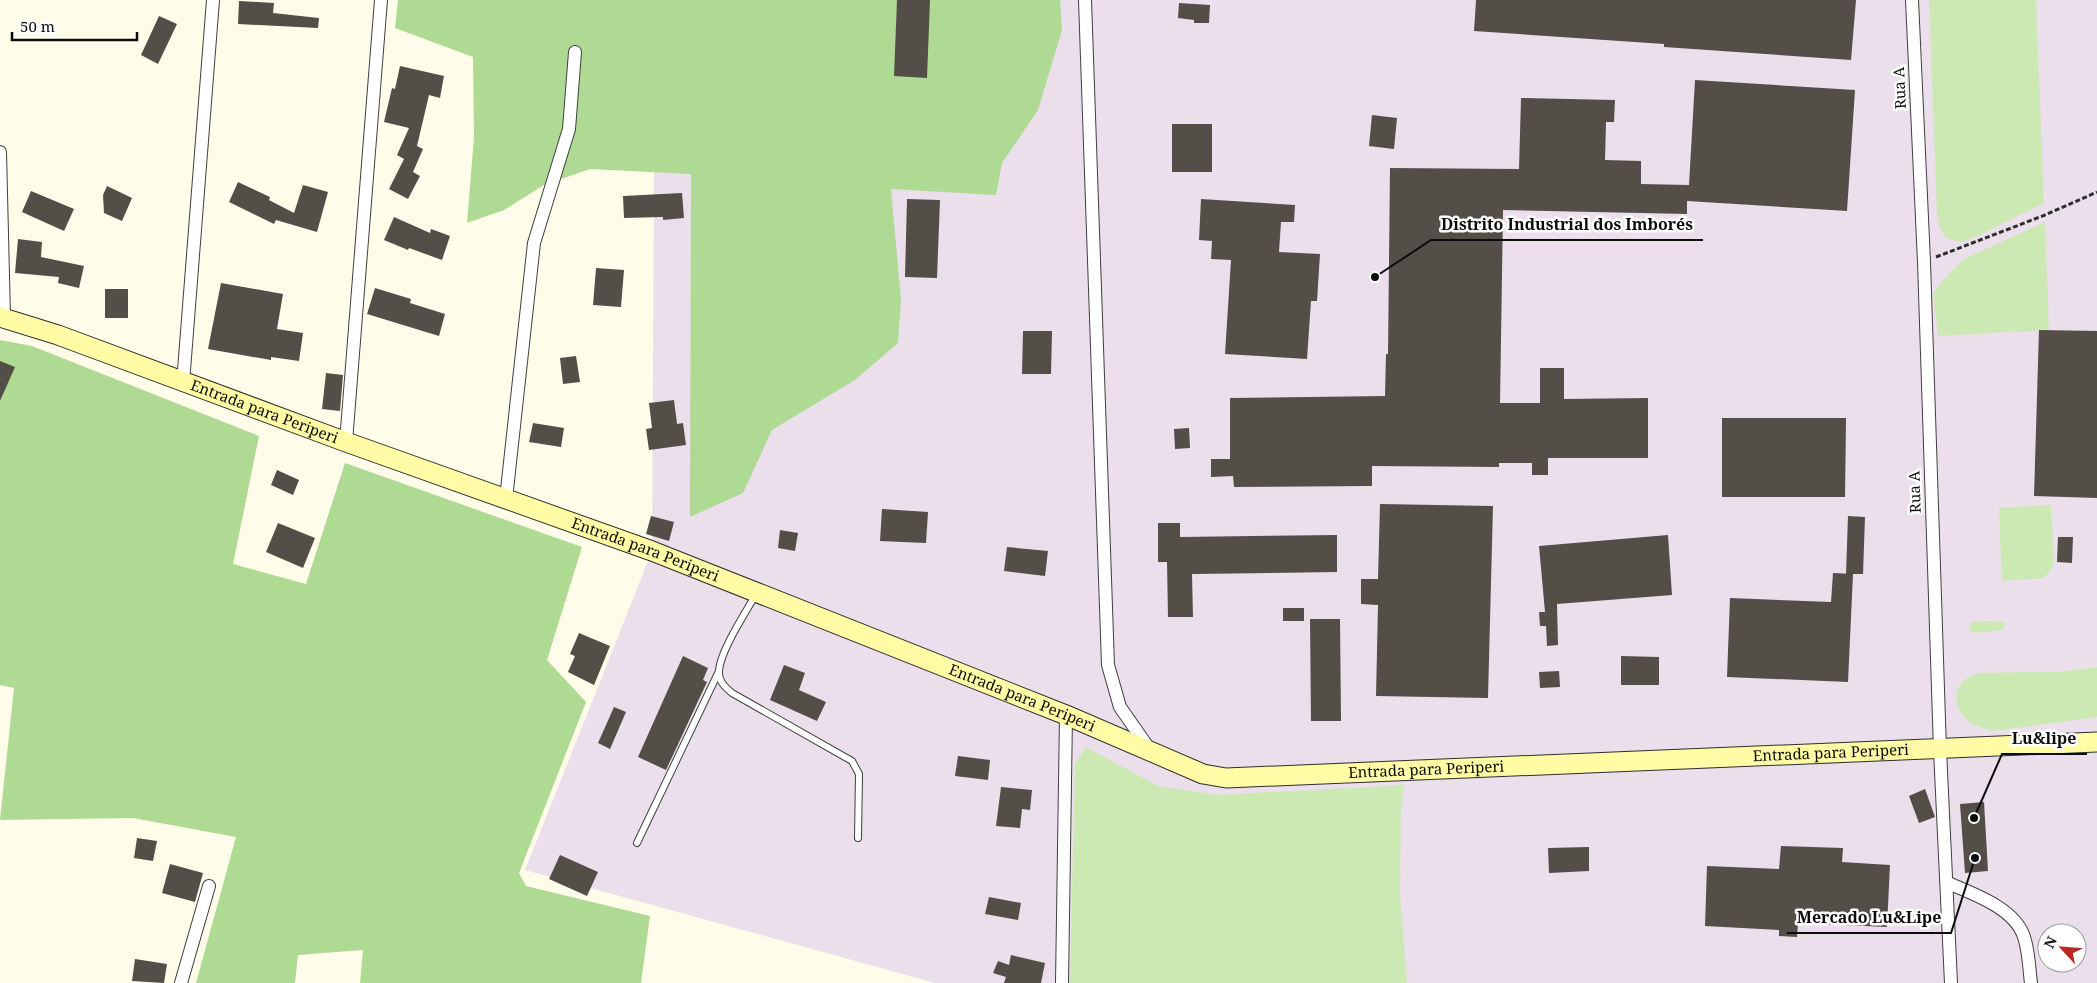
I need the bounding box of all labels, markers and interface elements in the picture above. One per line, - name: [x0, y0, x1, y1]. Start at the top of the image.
- scale bar: [12, 10, 138, 42]
- text: 50 m: [20, 16, 55, 36]
- street label: Rua A: [1888, 66, 1910, 110]
- callout: Distrito Industrial dos Imborés: [1431, 209, 1703, 240]
- text: Distrito Industrial dos Imborés: [1441, 213, 1693, 235]
- street label: Entrada para Periperi: [188, 374, 342, 447]
- street label: Rua A: [1903, 470, 1925, 514]
- street label: Entrada para Periperi: [569, 512, 722, 586]
- street label: Entrada para Periperi: [946, 659, 1099, 736]
- callout: Lu&lipe: [2002, 723, 2087, 754]
- text: Lu&lipe: [2012, 727, 2076, 749]
- street label: Entrada para Periperi: [1752, 739, 1909, 765]
- street label: Entrada para Periperi: [1348, 756, 1505, 782]
- callout: Mercado Lu&Lipe: [1787, 902, 1951, 933]
- text: Mercado Lu&Lipe: [1797, 906, 1941, 928]
- north arrow: [2037, 923, 2087, 973]
- text: N: [2039, 933, 2061, 951]

